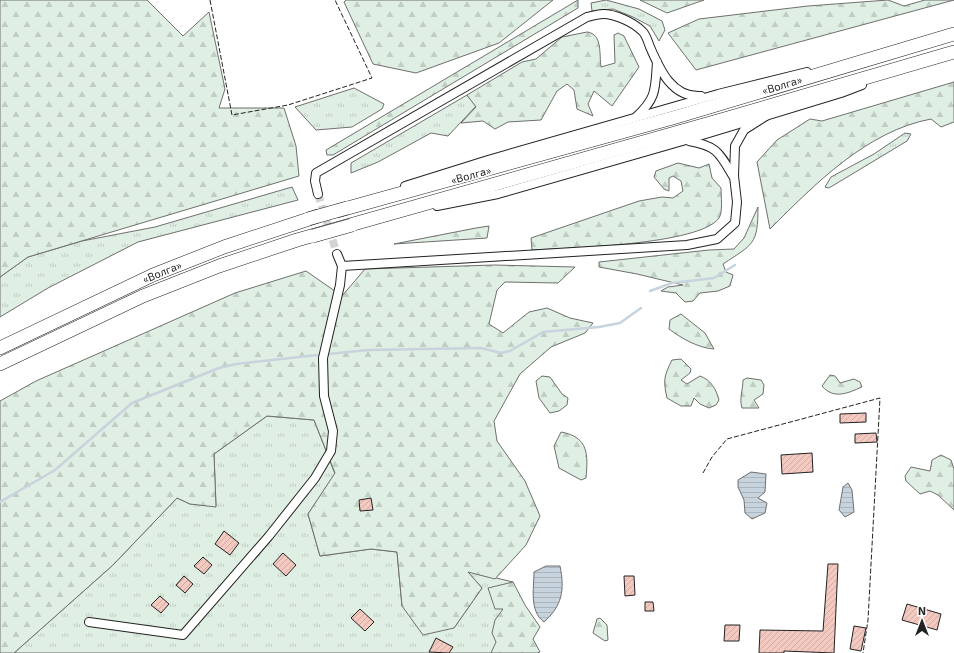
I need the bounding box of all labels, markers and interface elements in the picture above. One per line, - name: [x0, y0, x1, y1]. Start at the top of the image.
- street label: «Волга»: [760, 72, 803, 97]
- street label: «Волга»: [449, 163, 492, 186]
- street label: «Волга»: [140, 258, 183, 285]
- north arrow: [902, 601, 942, 641]
- text: N: [918, 604, 926, 617]

